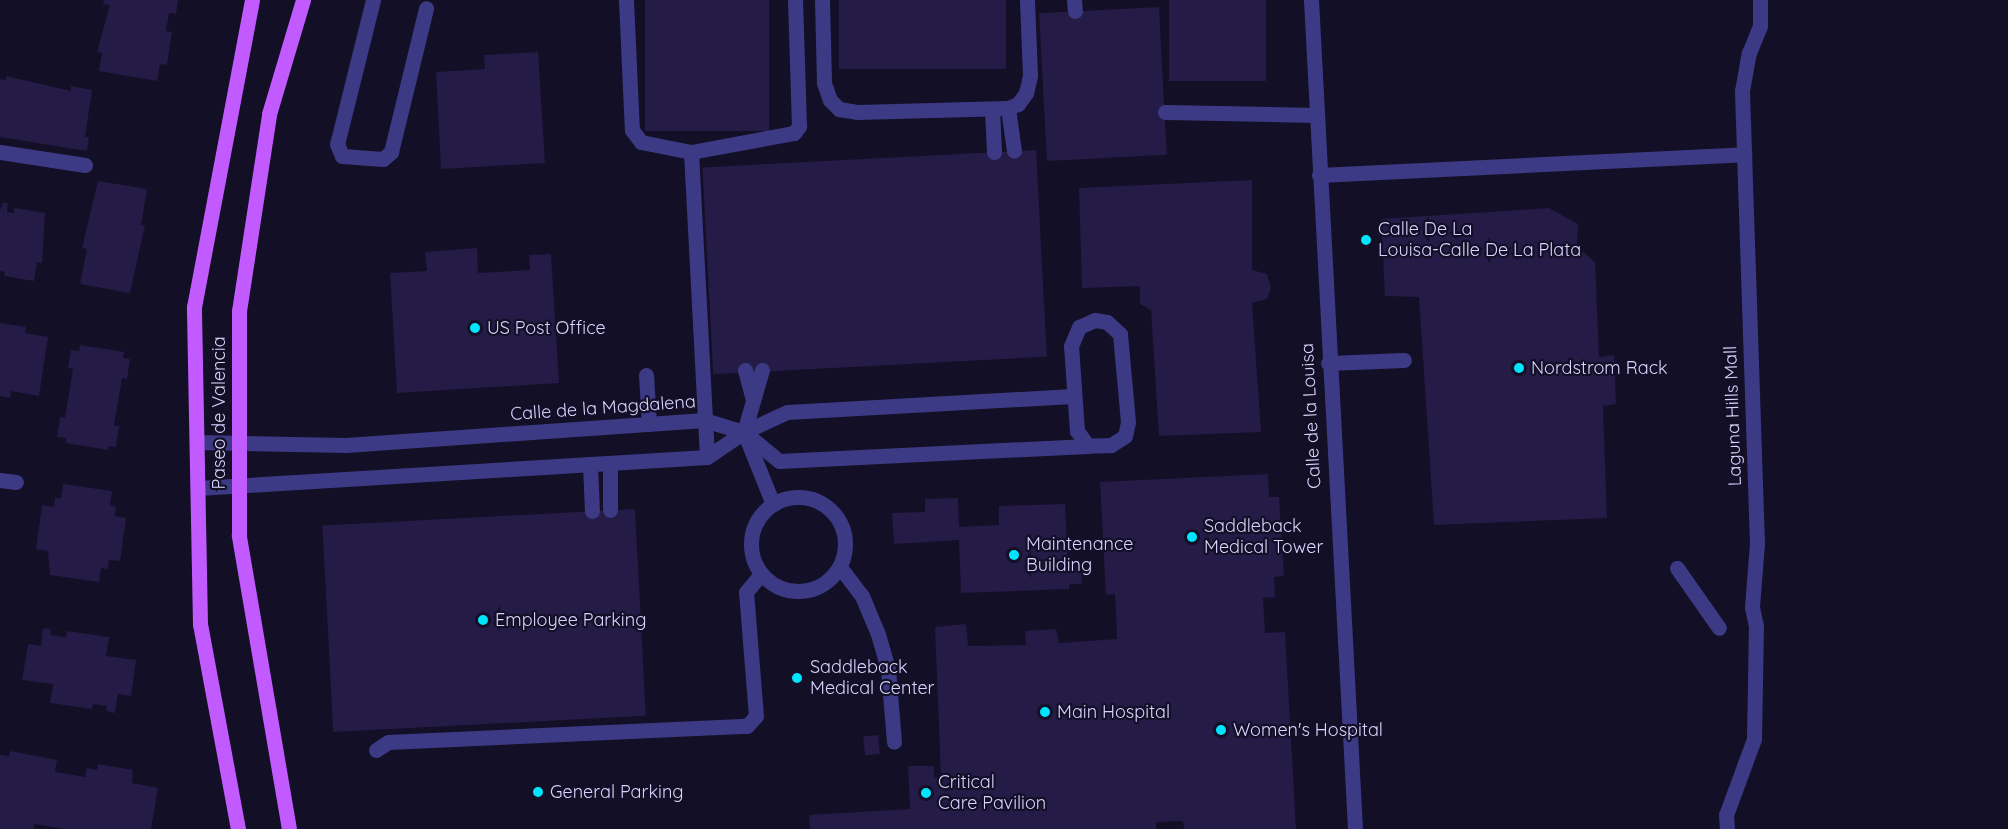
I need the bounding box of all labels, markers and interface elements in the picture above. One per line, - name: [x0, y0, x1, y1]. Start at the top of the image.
- place label: Calle De La Louisa-Calle De La Plata: [1378, 219, 1581, 262]
- marker: Calle De La Louisa-Calle De La Plata: [1359, 233, 1373, 247]
- place label: US Post Office: [487, 317, 606, 339]
- marker: US Post Office: [468, 321, 482, 335]
- street label: Paseo de Valencia: [208, 336, 230, 490]
- street label: Calle de la Louisa: [1296, 343, 1326, 489]
- street label: Laguna Hills Mall: [1720, 345, 1746, 487]
- place label: Nordstrom Rack: [1531, 357, 1668, 379]
- marker: Nordstrom Rack: [1512, 361, 1526, 375]
- street label: Calle de la Magdalena: [510, 391, 696, 425]
- place label: Saddleback Medical Tower: [1204, 516, 1323, 558]
- marker: Saddleback Medical Tower: [1185, 530, 1199, 544]
- place label: Maintenance Building: [1026, 534, 1133, 576]
- marker: Maintenance Building: [1007, 548, 1021, 562]
- place label: Employee Parking: [495, 609, 646, 631]
- marker: Employee Parking: [476, 613, 490, 627]
- place label: Saddleback Medical Center: [810, 657, 935, 700]
- marker: Saddleback Medical Center: [788, 669, 806, 687]
- place label: Main Hospital: [1057, 701, 1170, 723]
- marker: Main Hospital: [1038, 705, 1052, 719]
- place label: Women's Hospital: [1233, 719, 1383, 741]
- marker: Women's Hospital: [1214, 723, 1228, 737]
- place label: Critical Care Pavilion: [938, 772, 1046, 814]
- place label: General Parking: [550, 781, 684, 803]
- marker: General Parking: [531, 785, 545, 799]
- marker: Critical Care Pavilion: [919, 786, 933, 800]

